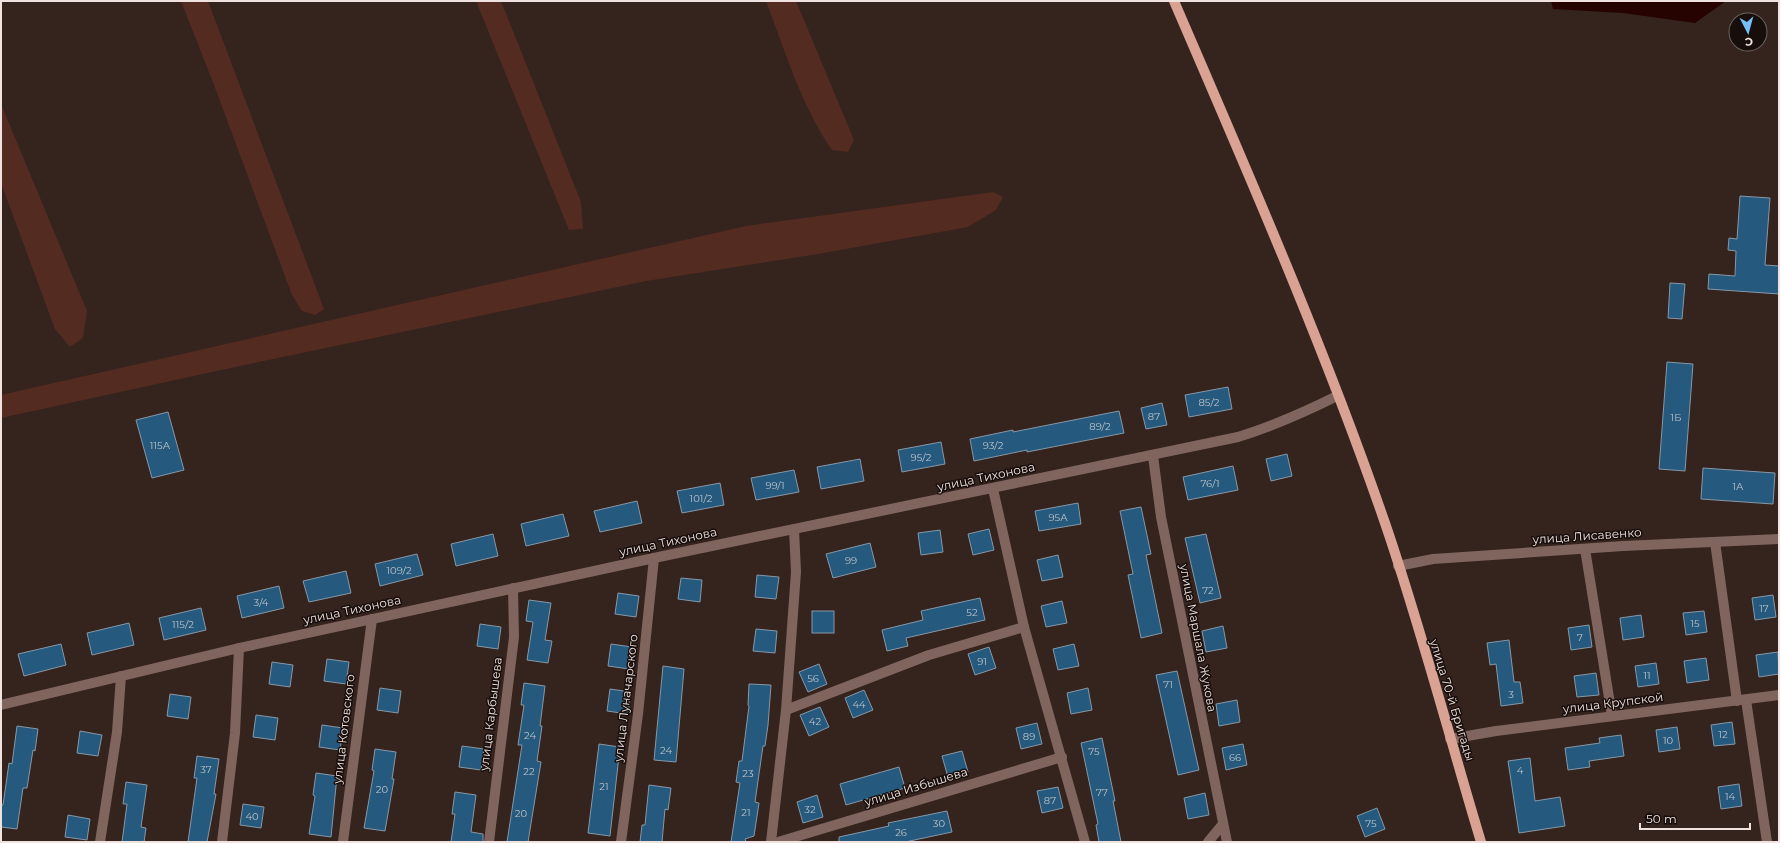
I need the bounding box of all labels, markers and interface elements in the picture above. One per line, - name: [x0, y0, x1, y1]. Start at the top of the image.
- north arrow: [1728, 12, 1768, 52]
- text: С: [1744, 35, 1754, 49]
- house number: 85/2: [1198, 396, 1220, 409]
- house number: 87: [1148, 410, 1160, 423]
- house number: 1Б: [1671, 411, 1681, 424]
- house number: 89/2: [1089, 420, 1111, 433]
- house number: 115А: [150, 439, 171, 452]
- house number: 93/2: [983, 439, 1004, 452]
- house number: 95/2: [911, 451, 932, 464]
- street label: улица Тихонова: [935, 459, 1036, 494]
- house number: 76/1: [1200, 477, 1220, 490]
- house number: 99/1: [765, 479, 785, 492]
- house number: 1А: [1732, 480, 1744, 493]
- house number: 101/2: [690, 492, 713, 505]
- house number: 95А: [1048, 511, 1068, 524]
- street label: улица Тихонова: [617, 524, 718, 559]
- street label: улица Лисавенко: [1531, 524, 1642, 547]
- house number: 99: [845, 554, 857, 567]
- street label: улица Маршала Жукова: [1177, 562, 1220, 713]
- house number: 109/2: [386, 564, 412, 577]
- house number: 72: [1202, 584, 1214, 597]
- street label: улица Тихонова: [301, 592, 402, 627]
- house number: 3/4: [254, 596, 269, 609]
- house number: 17: [1759, 602, 1769, 615]
- house number: 52: [966, 606, 978, 619]
- house number: 15: [1690, 617, 1700, 630]
- house number: 115/2: [172, 618, 194, 631]
- house number: 7: [1577, 631, 1583, 644]
- street label: улица Луначарского: [610, 633, 641, 764]
- street label: улица 70-й Бригады: [1427, 636, 1478, 763]
- house number: 91: [977, 655, 987, 668]
- street label: улица Карбышева: [476, 656, 505, 773]
- house number: 11: [1643, 669, 1651, 682]
- house number: 56: [807, 672, 819, 685]
- street label: улица Котовского: [329, 673, 358, 786]
- house number: 71: [1163, 678, 1173, 691]
- house number: 3: [1508, 688, 1514, 701]
- street label: улица Крупской: [1561, 689, 1664, 716]
- house number: 44: [852, 698, 866, 711]
- house number: 42: [809, 715, 821, 728]
- house number: 12: [1718, 728, 1728, 741]
- house number: 24: [524, 729, 536, 742]
- house number: 89: [1023, 730, 1035, 743]
- house number: 10: [1663, 734, 1673, 747]
- house number: 24: [660, 744, 672, 757]
- house number: 75: [1088, 745, 1100, 758]
- house number: 66: [1229, 751, 1241, 764]
- house number: 37: [200, 763, 212, 776]
- street label: улица Избышева: [862, 764, 969, 810]
- house number: 4: [1517, 764, 1524, 777]
- house number: 22: [523, 765, 535, 778]
- house number: 23: [742, 767, 754, 780]
- house number: 21: [599, 780, 609, 793]
- house number: 20: [376, 783, 389, 796]
- house number: 77: [1096, 786, 1108, 799]
- house number: 14: [1725, 790, 1735, 803]
- house number: 87: [1044, 794, 1056, 807]
- house number: 32: [804, 803, 816, 816]
- scale bar: [1640, 805, 1750, 831]
- house number: 21: [741, 806, 751, 819]
- house number: 20: [515, 807, 528, 820]
- house number: 40: [245, 810, 259, 823]
- text: 50 m: [1646, 811, 1677, 826]
- house number: 30: [933, 817, 946, 830]
- house number: 75: [1365, 817, 1377, 830]
- house number: 26: [895, 826, 907, 839]

